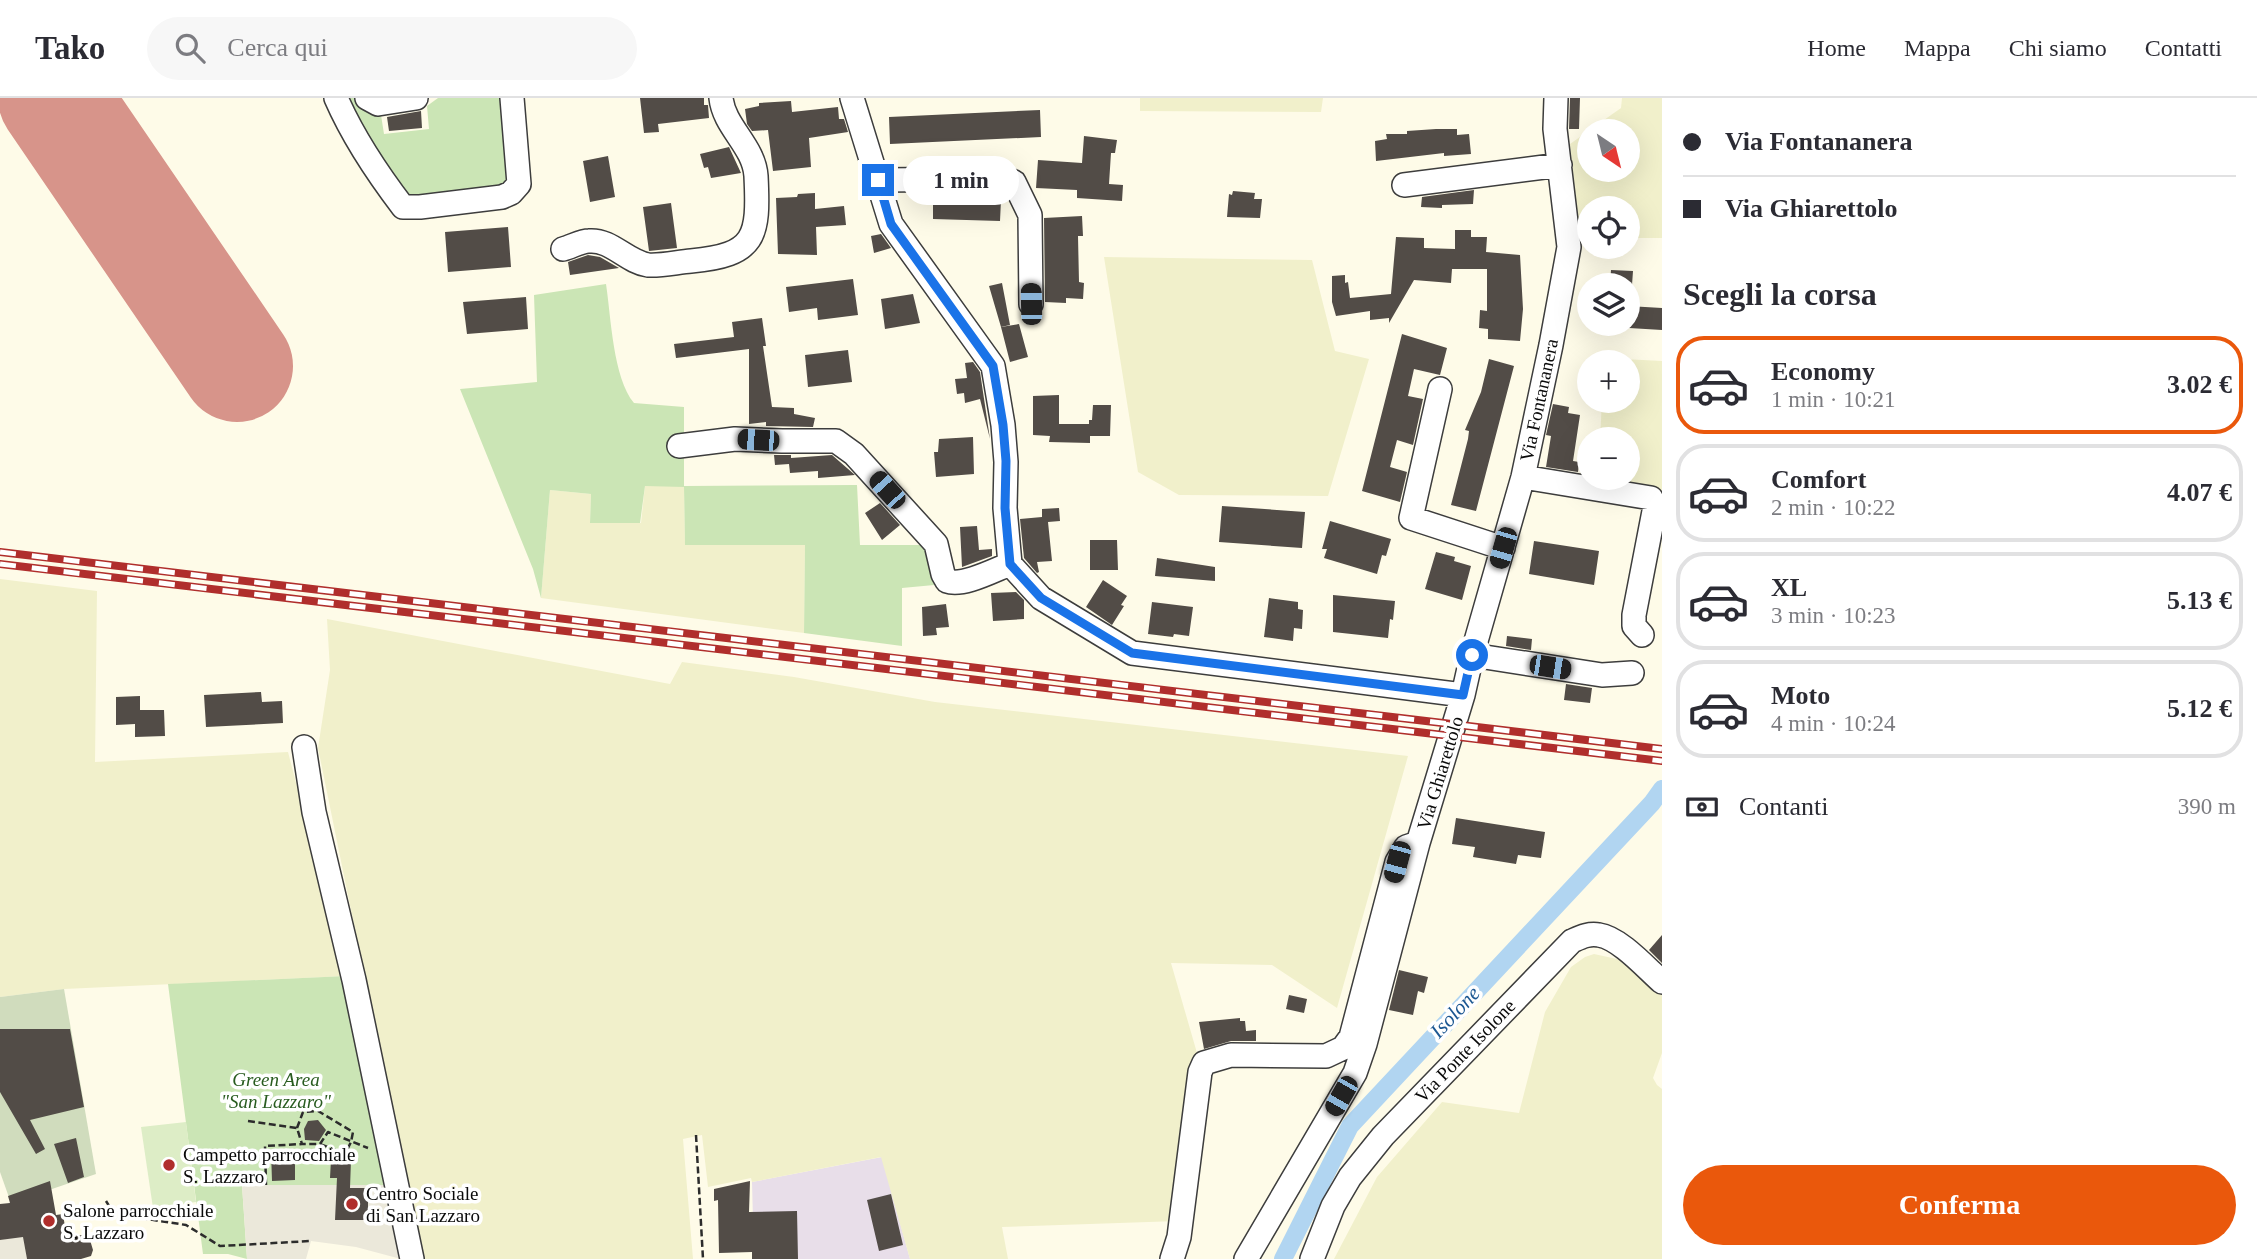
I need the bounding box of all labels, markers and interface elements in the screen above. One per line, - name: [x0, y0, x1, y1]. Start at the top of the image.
- search box: [147, 17, 637, 80]
- icon: search: [171, 29, 209, 67]
- text: Tako: [35, 30, 105, 66]
- text: Cerca qui: [227, 33, 328, 62]
- text: Home: [1807, 35, 1866, 61]
- text: Mappa: [1904, 35, 1971, 61]
- text: Chi siamo: [2009, 35, 2107, 61]
- text: Contatti: [2145, 35, 2222, 61]
- north arrow: [1577, 119, 1640, 182]
- map controls: [1577, 119, 1640, 490]
- text: Via Fontananera: [1725, 127, 1913, 156]
- callout: 1 min: [903, 155, 1018, 204]
- route end: [862, 164, 894, 196]
- text: 1 min: [933, 168, 989, 193]
- text: Via Ghiarettolo: [1725, 194, 1898, 223]
- button: locate: [1577, 196, 1640, 259]
- button: layers: [1577, 273, 1640, 336]
- text: Scegli la corsa: [1683, 276, 1877, 312]
- car: [1021, 283, 1042, 325]
- street label: Via Fontananera: [1516, 336, 1562, 463]
- button: +: [1577, 350, 1640, 413]
- icon: car: [1687, 354, 1750, 417]
- text: Economy: [1771, 357, 1875, 386]
- text: 3.02 €: [2167, 370, 2232, 399]
- text: 1 min · 10:21: [1771, 387, 1896, 412]
- button: −: [1577, 427, 1640, 490]
- car: [737, 428, 780, 452]
- icon: car: [1687, 462, 1750, 525]
- text: Comfort: [1771, 465, 1866, 494]
- car: [866, 467, 909, 513]
- text: 4.07 €: [2167, 478, 2232, 507]
- text: 2 min · 10:22: [1771, 495, 1896, 520]
- car: [1488, 525, 1519, 571]
- icon: car: [1687, 570, 1750, 633]
- text: XL: [1771, 573, 1807, 602]
- text: 5.13 €: [2167, 586, 2232, 615]
- text: 3 min · 10:23: [1771, 603, 1896, 628]
- route start: [1456, 639, 1488, 671]
- car: [1528, 653, 1573, 681]
- icon: car: [1687, 678, 1750, 741]
- text: Moto: [1771, 681, 1830, 710]
- text: 5.12 €: [2167, 694, 2232, 723]
- text: 4 min · 10:24: [1771, 711, 1896, 736]
- street label: Via Ghiarettolo: [1413, 714, 1467, 832]
- icon: cash: [1683, 788, 1721, 826]
- text: Contanti: [1739, 792, 1829, 821]
- text: 390 m: [2178, 794, 2236, 819]
- car: [1382, 839, 1413, 885]
- water label: Isolone: [1424, 981, 1485, 1044]
- street label: Via Ponte Isolone: [1411, 995, 1519, 1107]
- park label: Green Area "San Lazzaro": [221, 1069, 332, 1112]
- car: [1322, 1073, 1361, 1119]
- place label: Campetto parrocchiale S. Lazzaro: [183, 1144, 356, 1187]
- marker: Campetto parrocchiale S. Lazzaro: [161, 1157, 177, 1173]
- button: Conferma: [1683, 1165, 2236, 1245]
- place label: Centro Sociale di San Lazzaro: [366, 1183, 480, 1226]
- marker: Centro Sociale di San Lazzaro: [344, 1196, 360, 1212]
- place label: Salone parrocchiale S. Lazzaro: [63, 1200, 213, 1243]
- marker: Salone parrocchiale S. Lazzaro: [41, 1213, 57, 1229]

